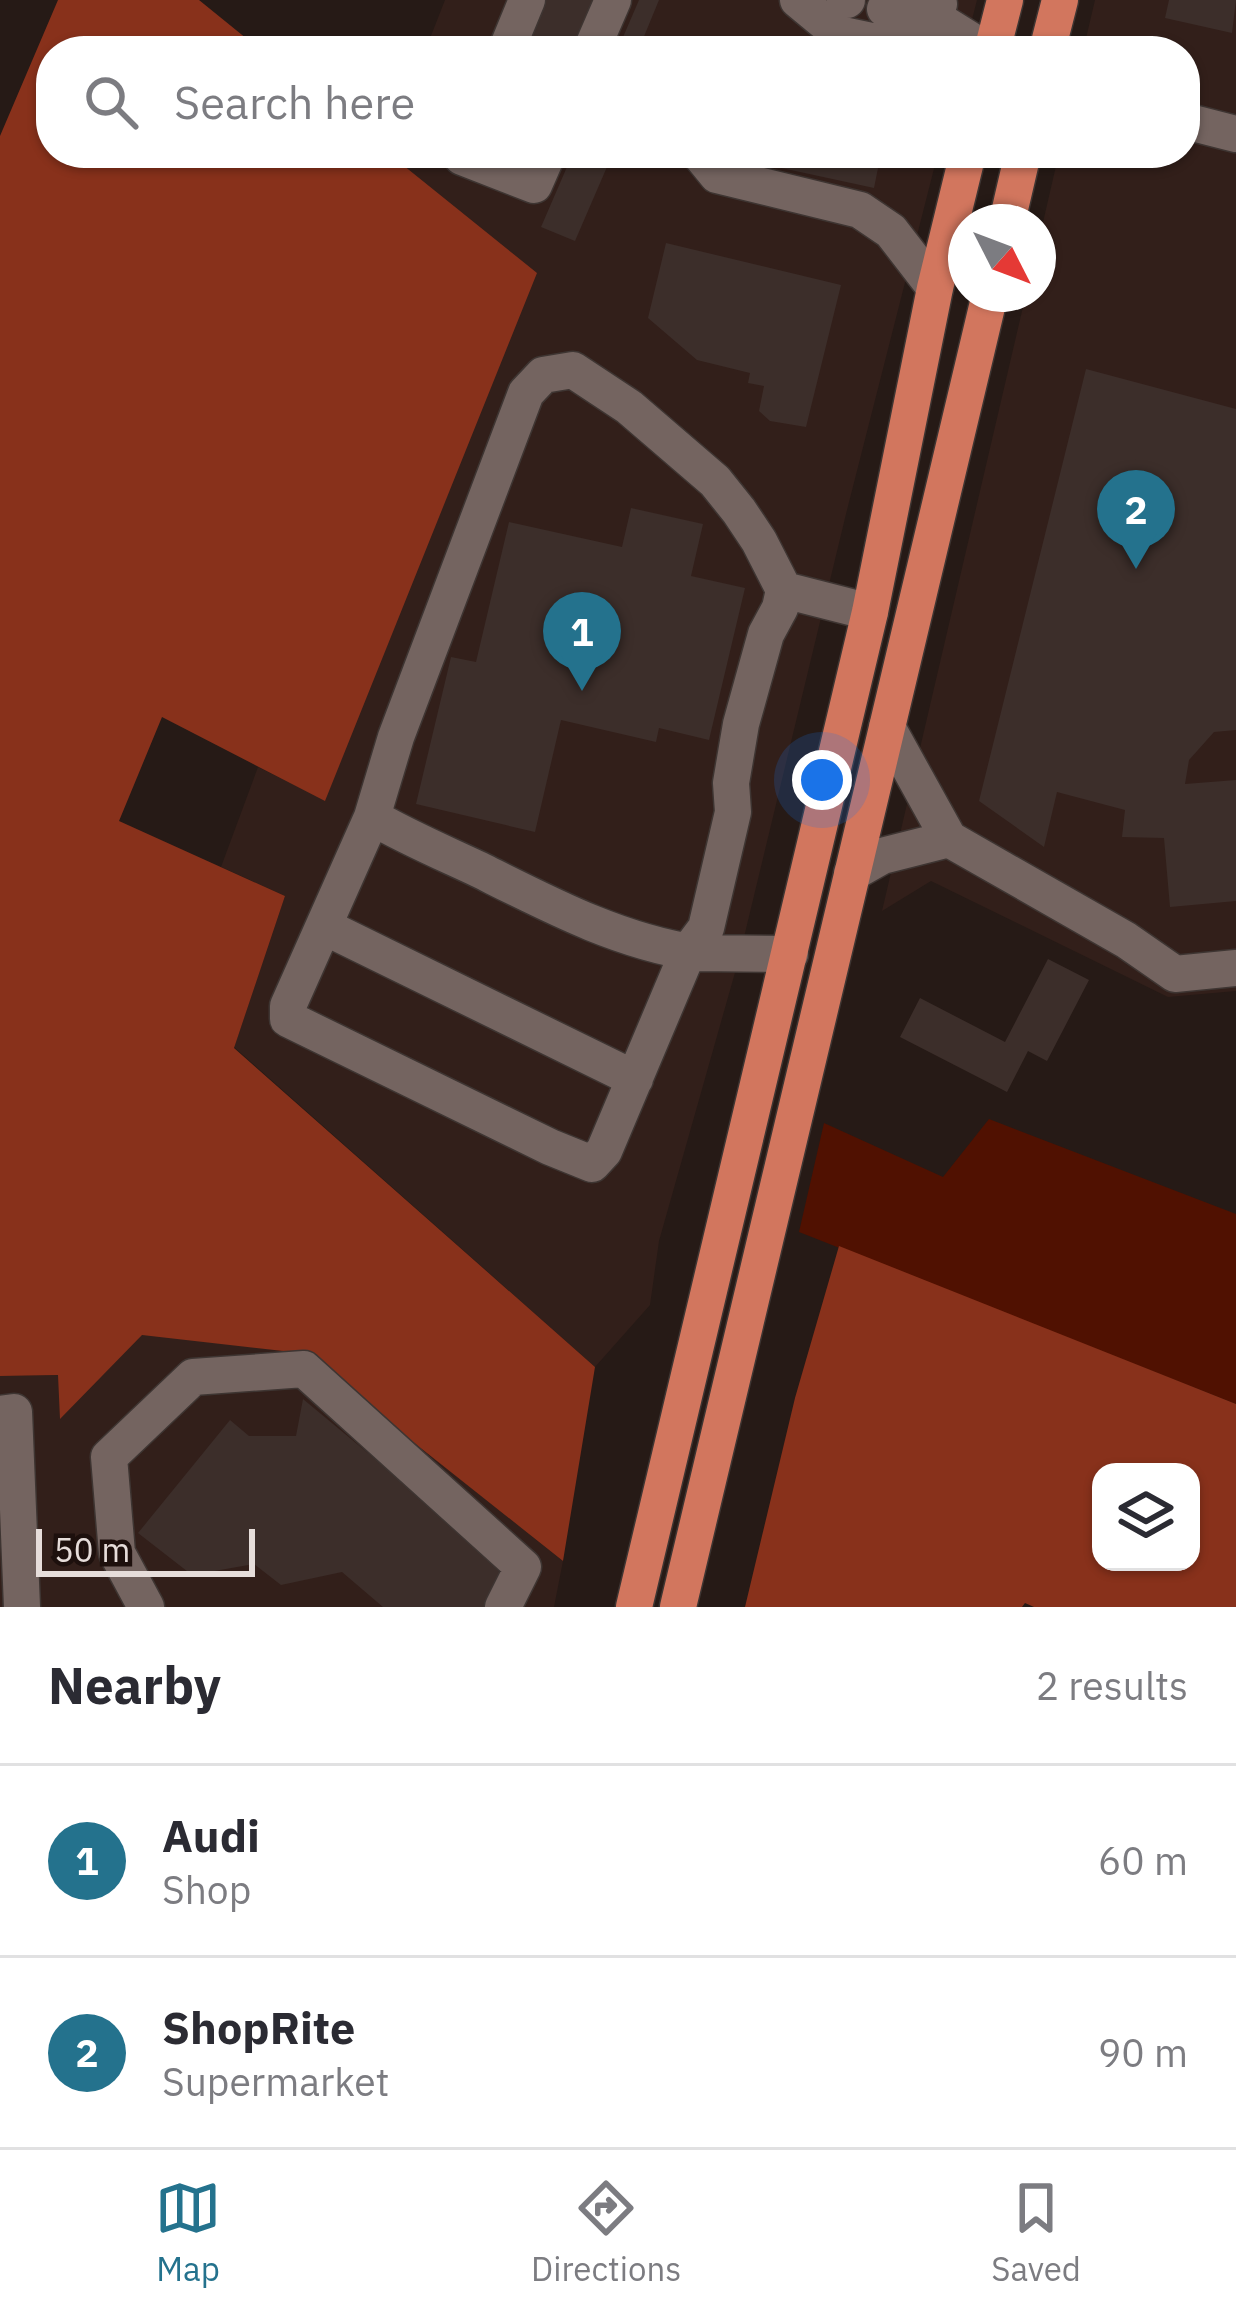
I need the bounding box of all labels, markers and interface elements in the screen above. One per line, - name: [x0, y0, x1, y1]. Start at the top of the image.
- search box: [36, 36, 1200, 168]
- icon: search: [78, 69, 144, 135]
- text: Search here: [174, 73, 415, 131]
- north arrow: [948, 204, 1056, 312]
- pin: 2: [1097, 470, 1175, 569]
- pin: 1: [543, 592, 621, 691]
- your location: [792, 750, 852, 810]
- map controls: [1092, 1463, 1200, 1571]
- button: layers: [1092, 1463, 1200, 1571]
- scale bar: [36, 1523, 255, 1576]
- text: 50 m: [54, 1528, 130, 1571]
- text: Nearby: [48, 1652, 221, 1718]
- text: 2 results: [1036, 1660, 1188, 1711]
- text: Audi: [162, 1806, 260, 1864]
- text: 1: [75, 1835, 99, 1886]
- text: 60 m: [1098, 1835, 1188, 1886]
- text: Shop: [162, 1864, 251, 1915]
- text: ShopRite: [162, 1998, 355, 2056]
- text: 2: [75, 2027, 99, 2078]
- text: 90 m: [1098, 2027, 1188, 2078]
- text: Supermarket: [162, 2056, 389, 2107]
- tab: Map: [155, 2175, 221, 2290]
- tab: Directions: [531, 2175, 681, 2290]
- tab: Saved: [991, 2175, 1081, 2290]

